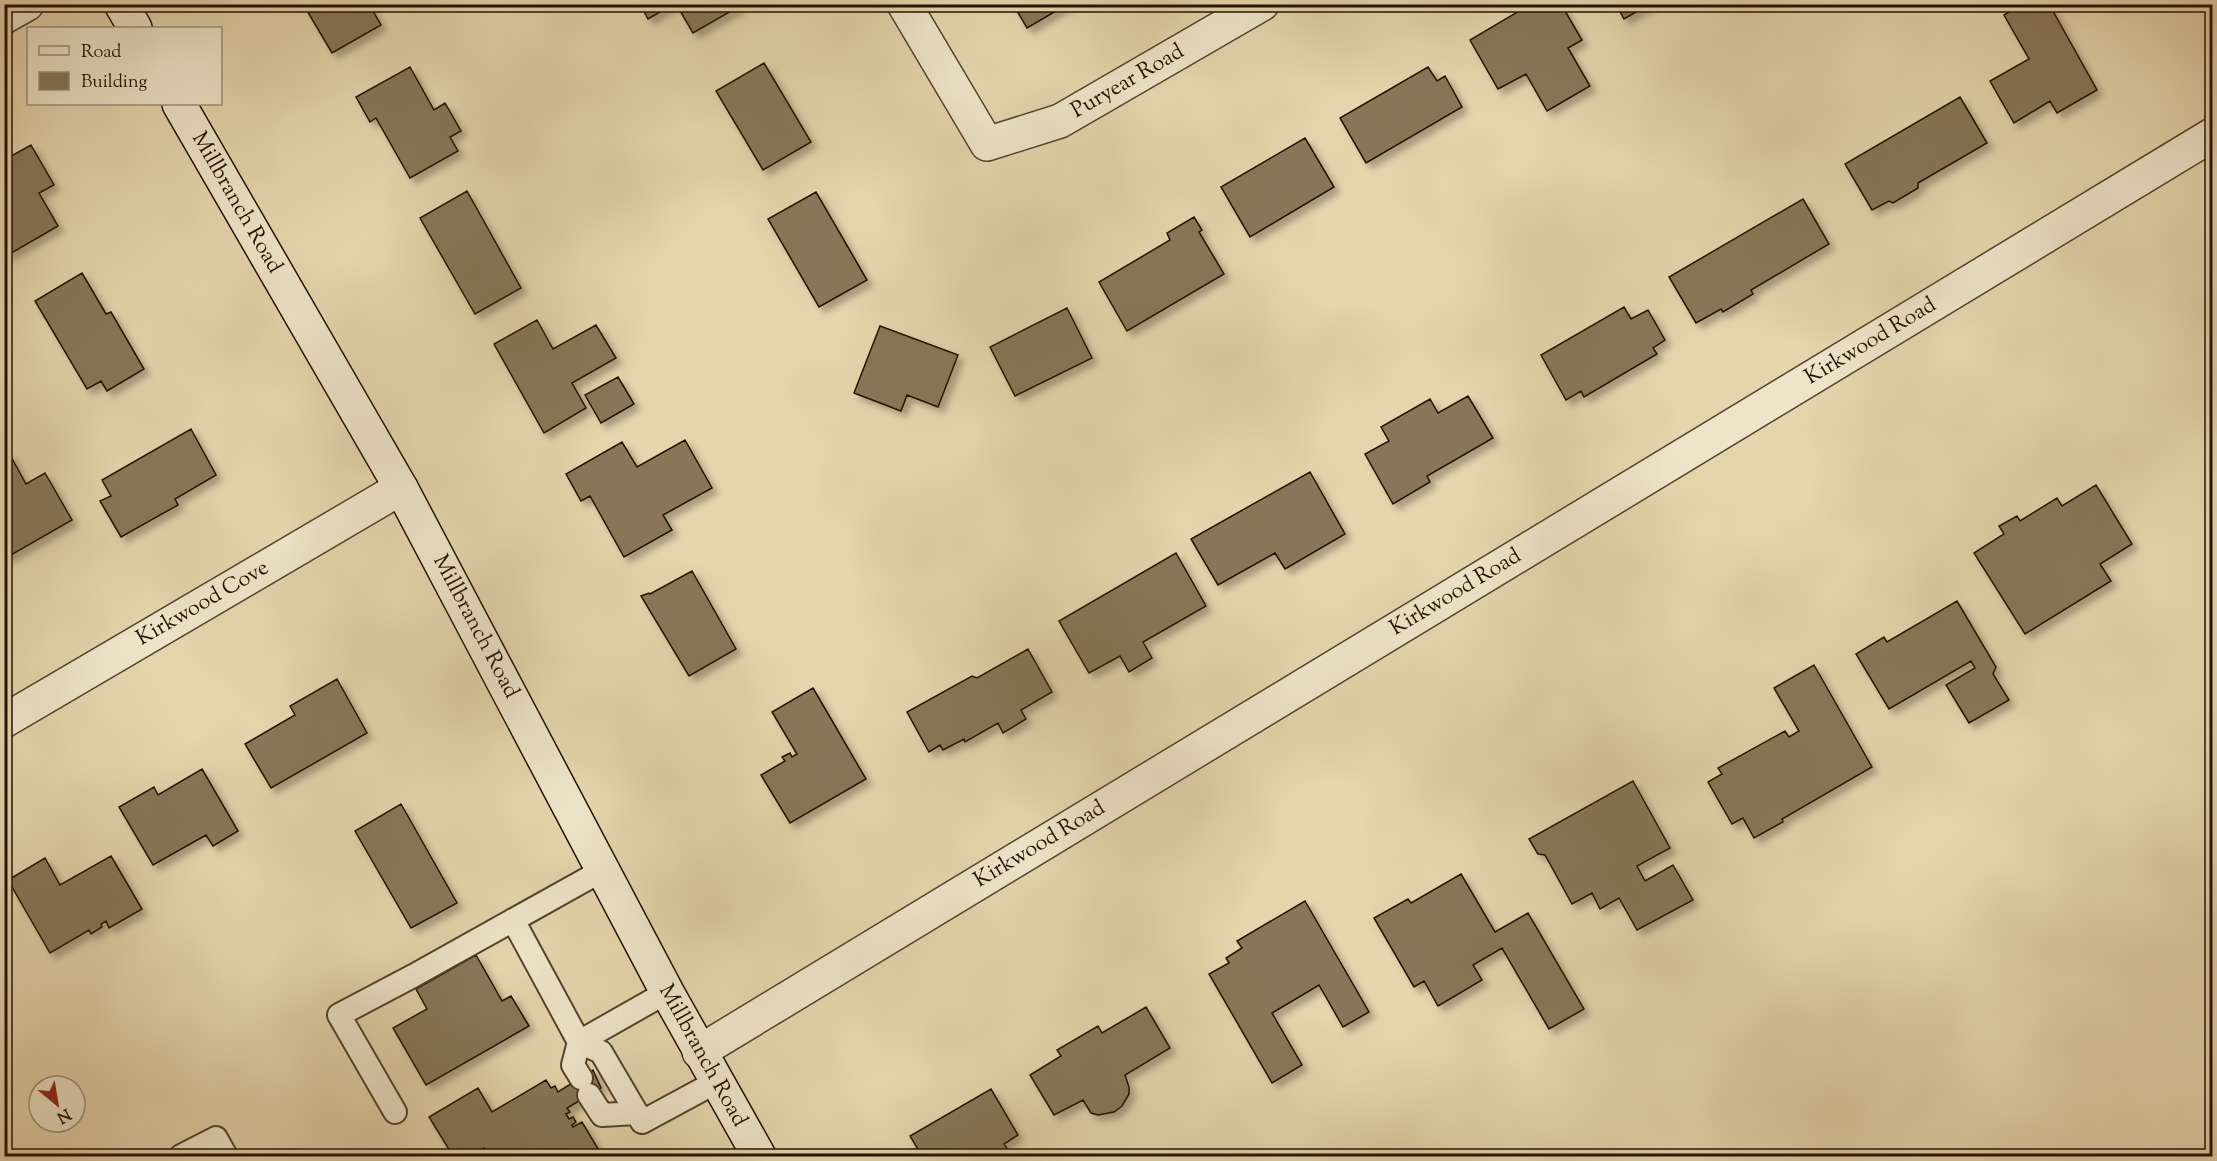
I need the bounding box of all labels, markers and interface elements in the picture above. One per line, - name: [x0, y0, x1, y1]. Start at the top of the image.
- legend: [27, 27, 222, 105]
- street label: Puryear Road: [1065, 37, 1191, 127]
- text: Road: [81, 40, 121, 66]
- text: Building: [81, 70, 147, 96]
- street label: Millbranch Road: [182, 126, 290, 280]
- street label: Kirkwood Road: [1799, 290, 1943, 394]
- street label: Kirkwood Road: [1384, 541, 1528, 645]
- street label: Millbranch Road: [424, 549, 526, 705]
- street label: Kirkwood Cove: [131, 553, 275, 655]
- street label: Kirkwood Road: [968, 793, 1112, 897]
- street label: Millbranch Road: [649, 979, 755, 1133]
- north arrow: [27, 1074, 87, 1134]
- text: N: [52, 1102, 75, 1128]

